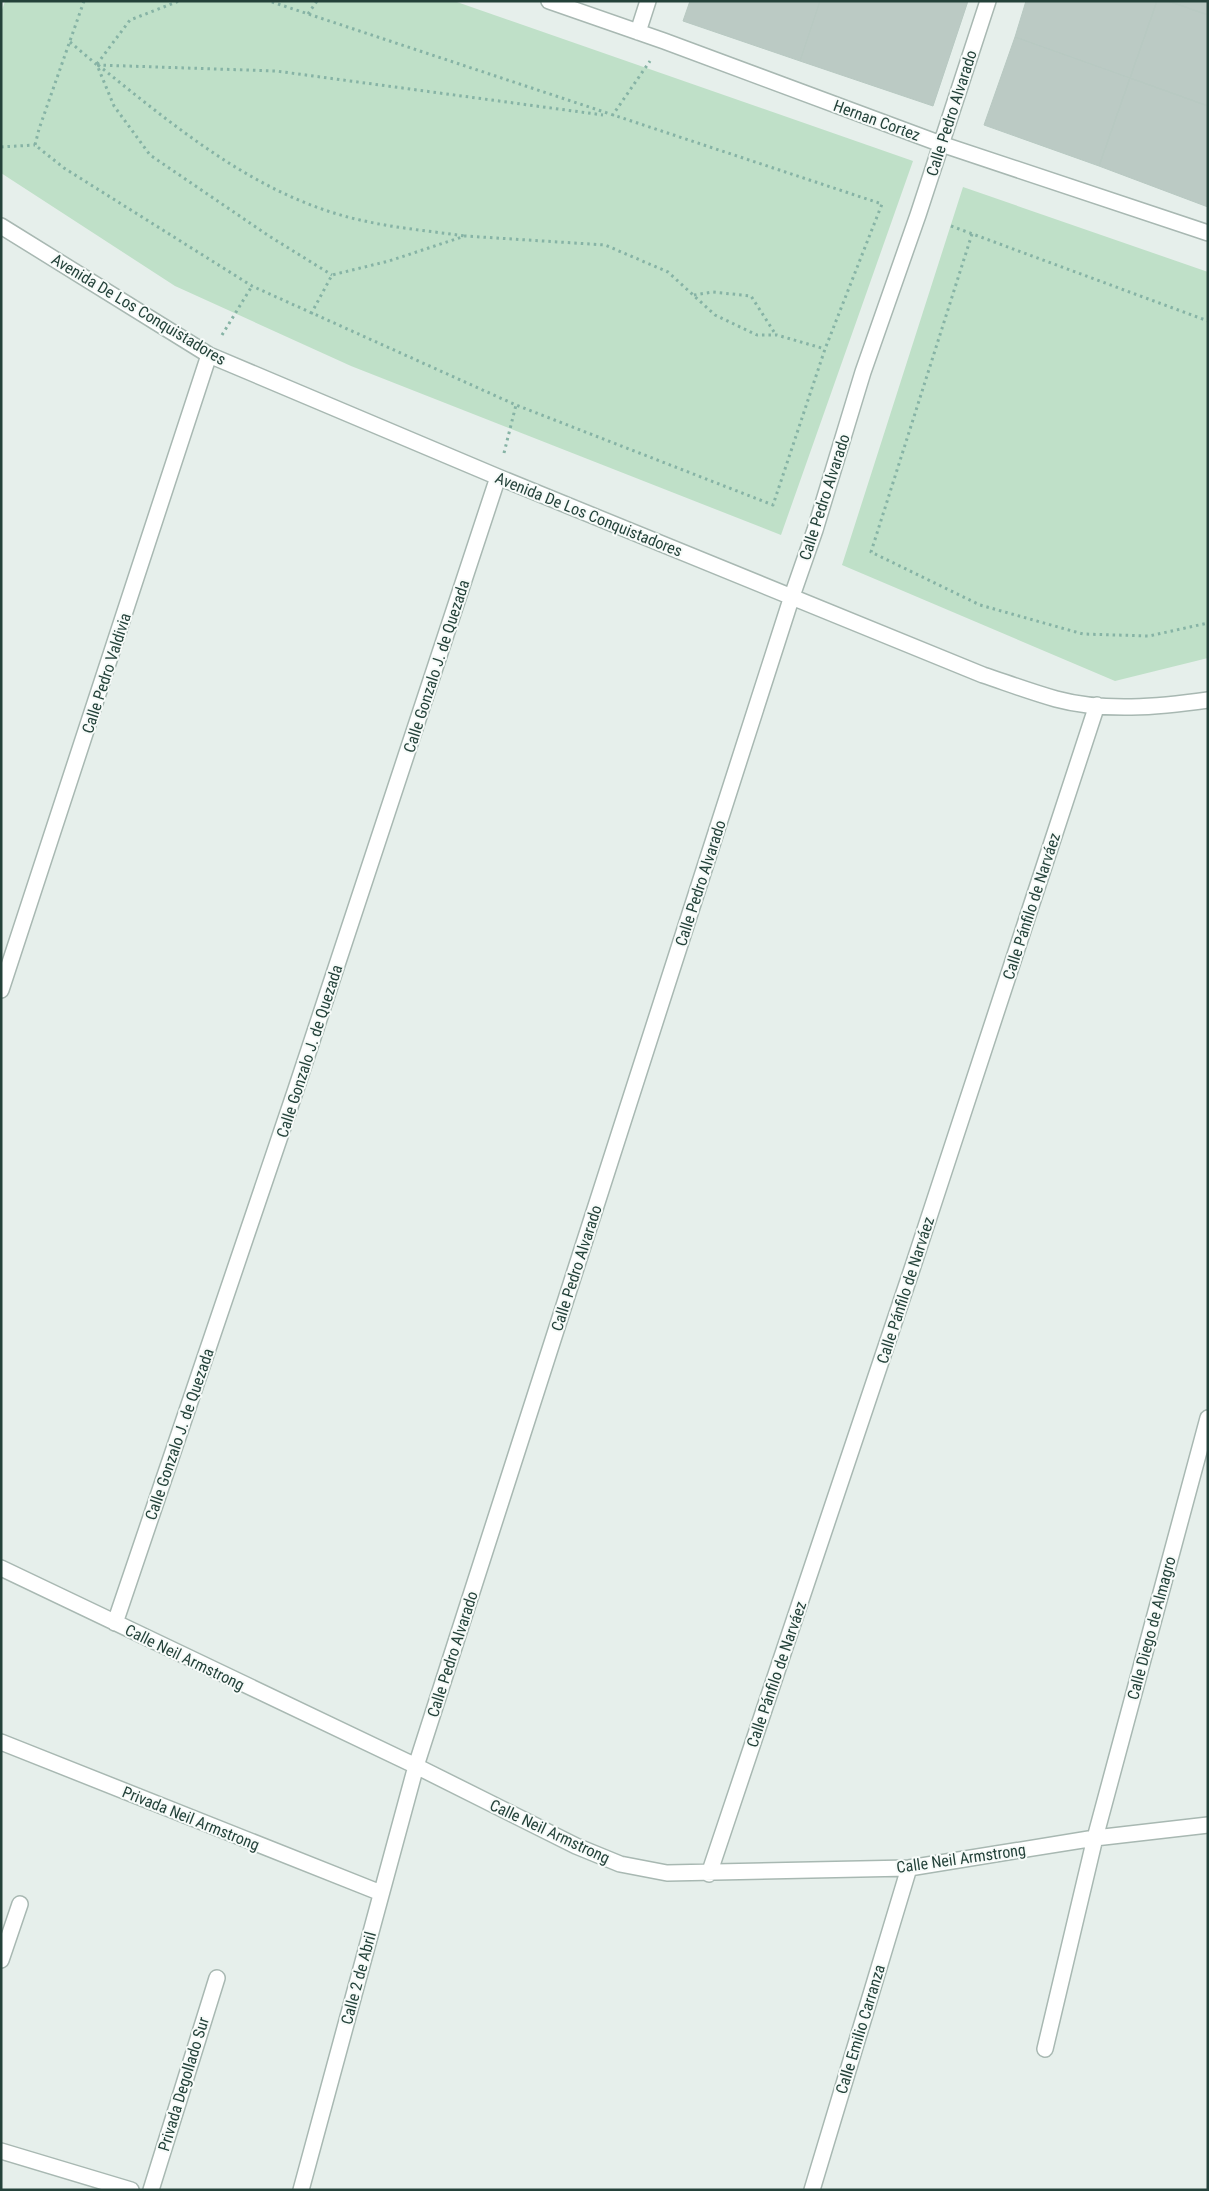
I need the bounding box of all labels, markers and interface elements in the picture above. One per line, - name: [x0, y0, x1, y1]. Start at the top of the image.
- street label: Calle Pedro Alvarado: [922, 48, 981, 179]
- street label: Hernan Cortez: [831, 96, 923, 145]
- street label: Avenida De Los Conquistadores: [48, 250, 229, 369]
- street label: Calle Pedro Alvarado: [795, 432, 854, 563]
- street label: Avenida De Los Conquistadores: [492, 468, 685, 561]
- street label: Calle Gonzalo J. de Quezada: [400, 577, 473, 755]
- street label: Calle Pedro Valdivia: [78, 610, 135, 736]
- street label: Calle Pedro Alvarado: [671, 818, 730, 949]
- street label: Calle Pánfilo de Narváez: [999, 830, 1064, 982]
- street label: Calle Gonzalo J. de Quezada: [273, 962, 346, 1140]
- street label: Calle Pedro Alvarado: [547, 1203, 606, 1334]
- street label: Calle Pánfilo de Narváez: [873, 1214, 938, 1366]
- street label: Calle Gonzalo J. de Quezada: [141, 1346, 218, 1523]
- street label: Calle Diego de Almagro: [1123, 1554, 1180, 1702]
- street label: Calle Pedro Alvarado: [423, 1589, 482, 1720]
- street label: Calle Pánfilo de Narváez: [743, 1599, 810, 1750]
- street label: Calle Neil Armstrong: [122, 1620, 247, 1695]
- street label: Privada Neil Armstrong: [120, 1782, 262, 1855]
- street label: Calle Neil Armstrong: [487, 1795, 613, 1868]
- street label: Calle Neil Armstrong: [895, 1840, 1027, 1877]
- street label: Calle 2 de Abril: [337, 1930, 380, 2027]
- street label: Calle Emilio Carranza: [832, 1962, 889, 2096]
- street label: Privada Degollado Sur: [154, 2015, 213, 2153]

